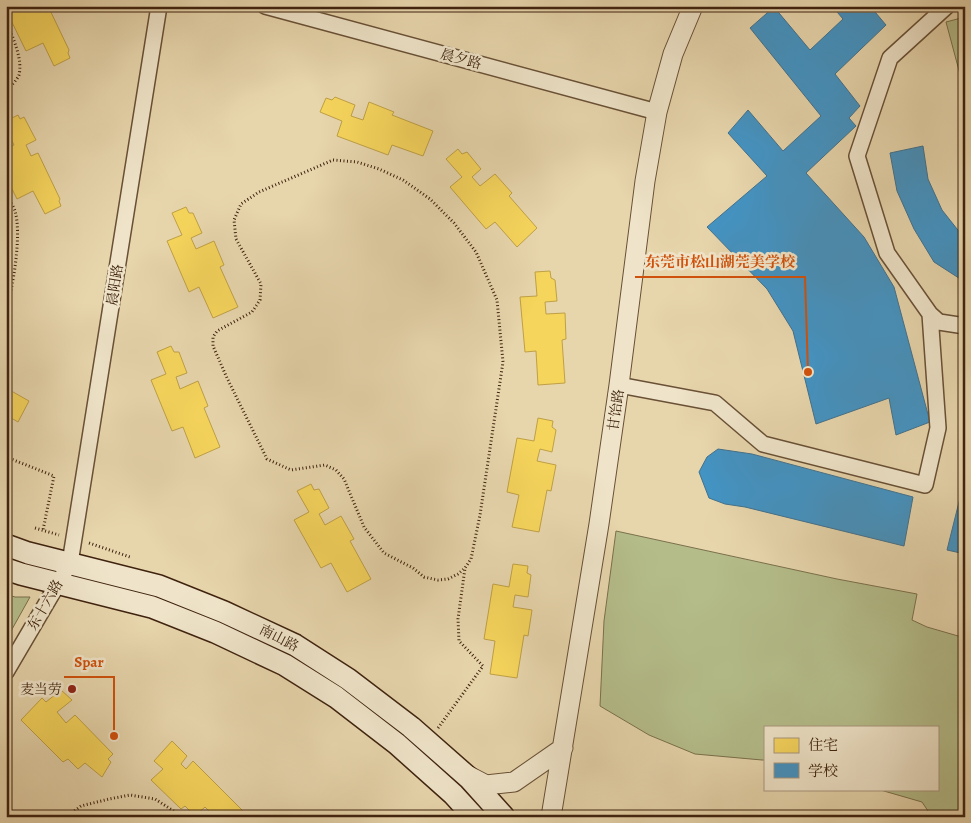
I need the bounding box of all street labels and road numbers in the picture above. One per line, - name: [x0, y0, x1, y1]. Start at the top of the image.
- street label: 晨夕路: [438, 44, 484, 74]
- street label: 晨阳路: [102, 263, 128, 307]
- street label: 甘饴路: [604, 388, 628, 432]
- street label: 东十六路: [23, 576, 67, 634]
- street label: 南山路: [256, 620, 302, 656]

